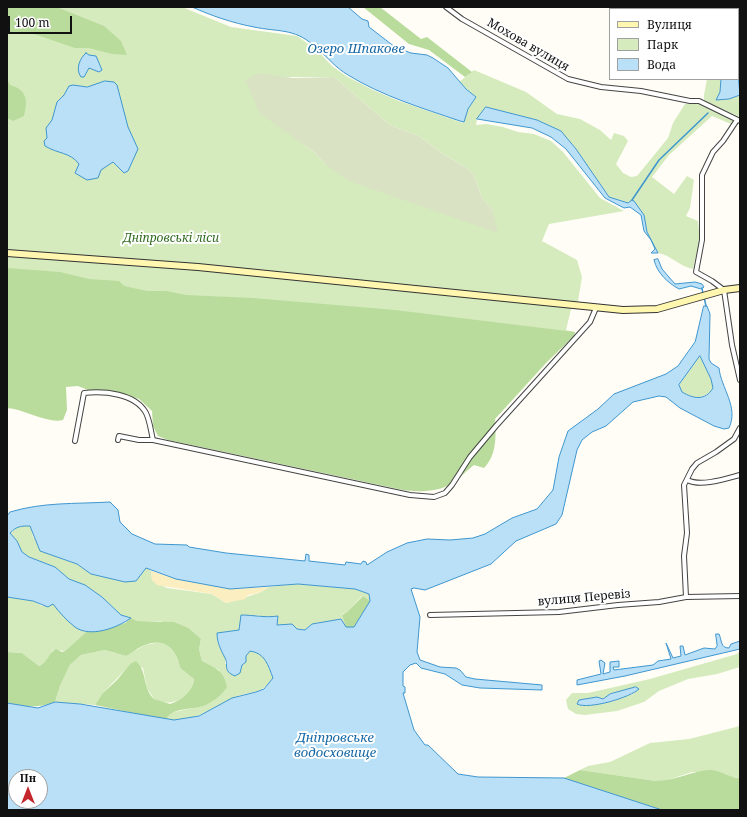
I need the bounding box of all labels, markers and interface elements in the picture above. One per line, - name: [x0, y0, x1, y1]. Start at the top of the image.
- scale bar: [10, 8, 74, 34]
- legend: [609, 8, 739, 80]
- text: 100 m: [15, 14, 50, 31]
- street label: Мохова вулиця: [484, 16, 572, 74]
- text: Вулиця: [647, 16, 692, 33]
- text: Парк: [647, 36, 678, 53]
- water label: Озеро Шпакове: [307, 41, 405, 57]
- text: Вода: [647, 56, 676, 73]
- park label: Дніпровські ліси: [123, 232, 219, 246]
- street label: вулиця Перевіз: [537, 587, 631, 609]
- water label: Дніпровське водосховище: [294, 730, 376, 761]
- north arrow: [8, 769, 48, 809]
- text: Пн: [20, 770, 36, 785]

